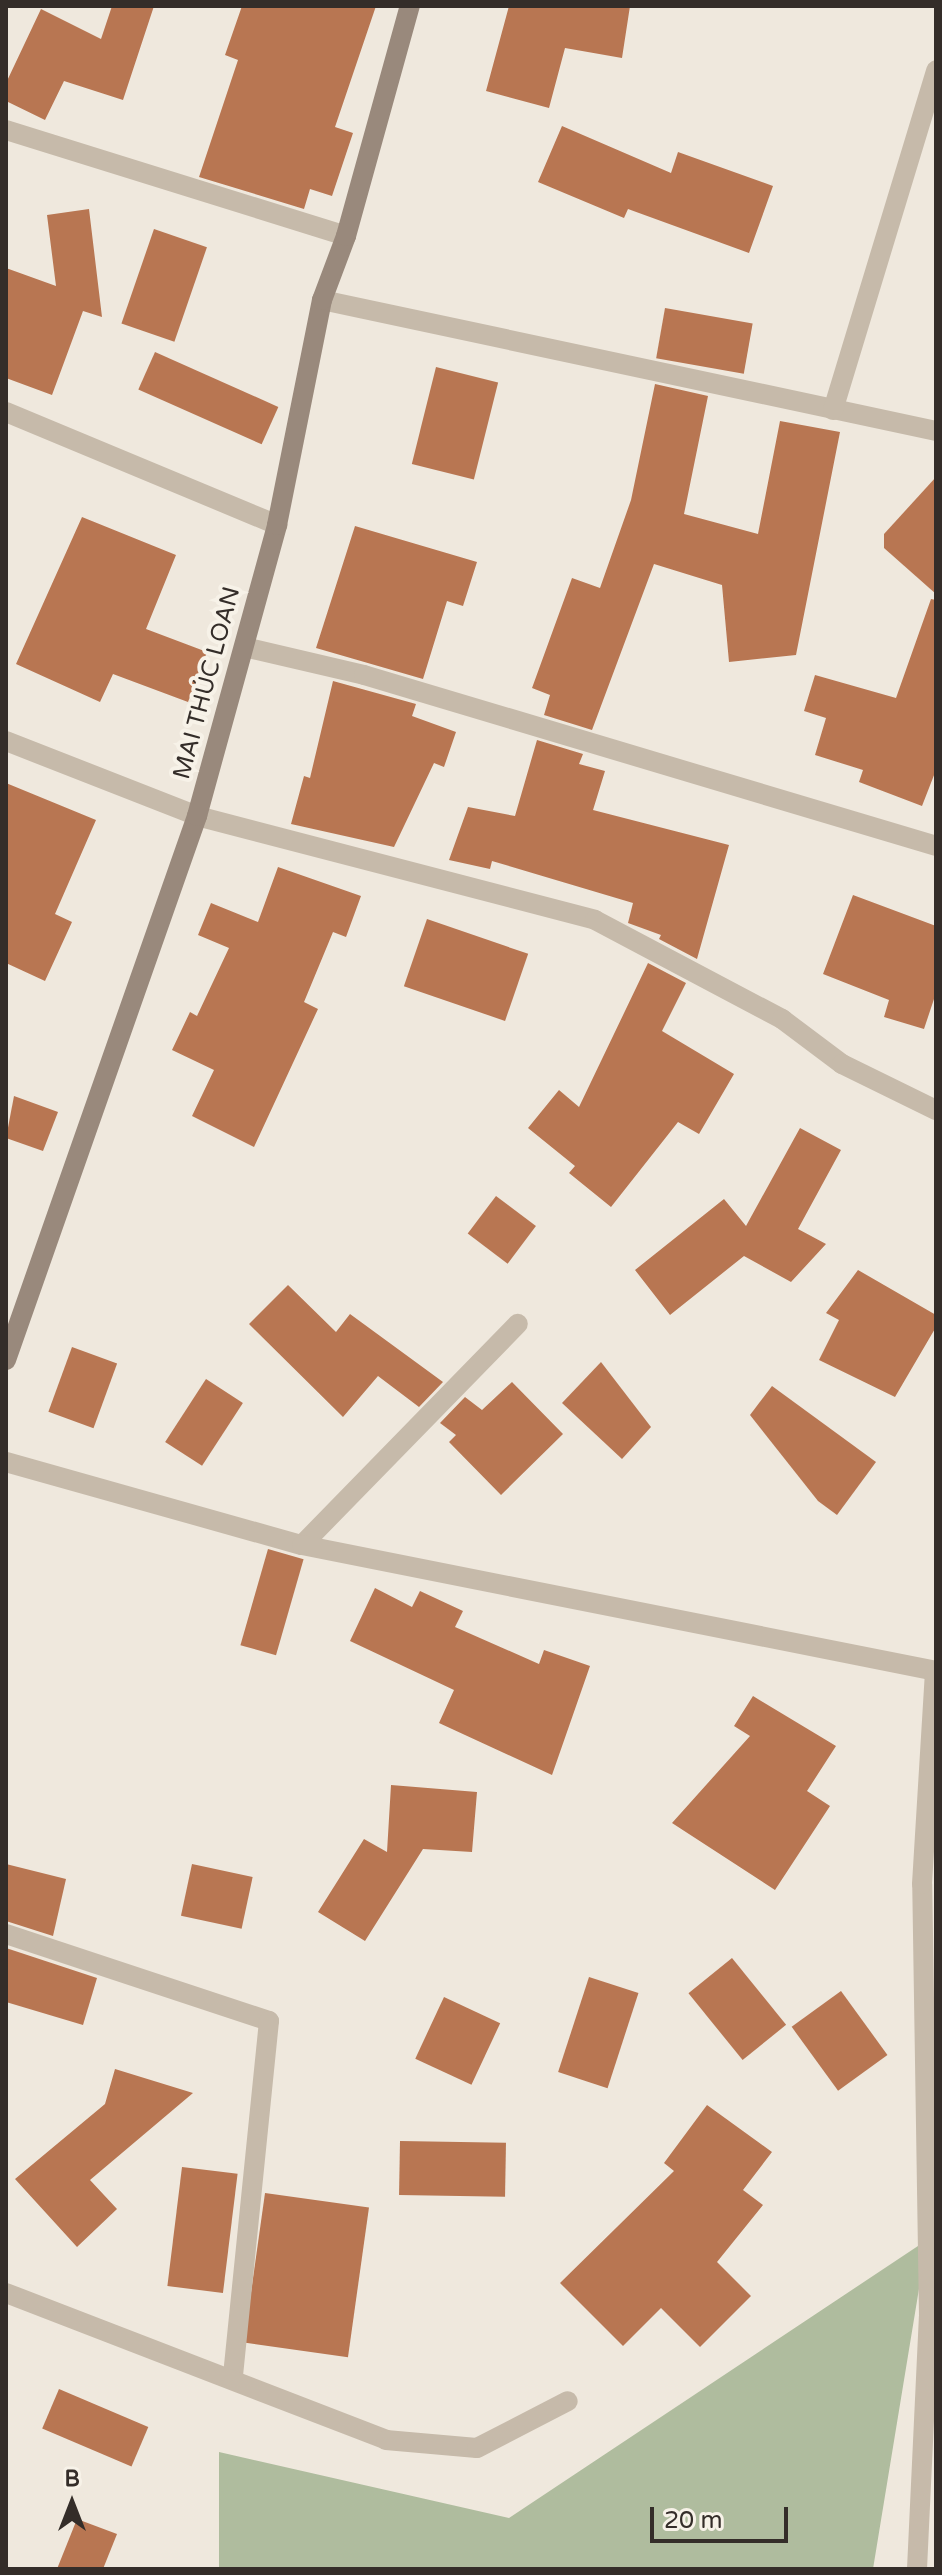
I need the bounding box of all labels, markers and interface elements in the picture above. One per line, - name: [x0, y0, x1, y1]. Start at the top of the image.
- street label: MAI THÚC LOAN: [167, 584, 247, 782]
- north arrow: [32, 2463, 112, 2543]
- text: B: [64, 2466, 80, 2492]
- scale bar: [654, 2491, 792, 2541]
- text: 20 m: [664, 2506, 722, 2535]

